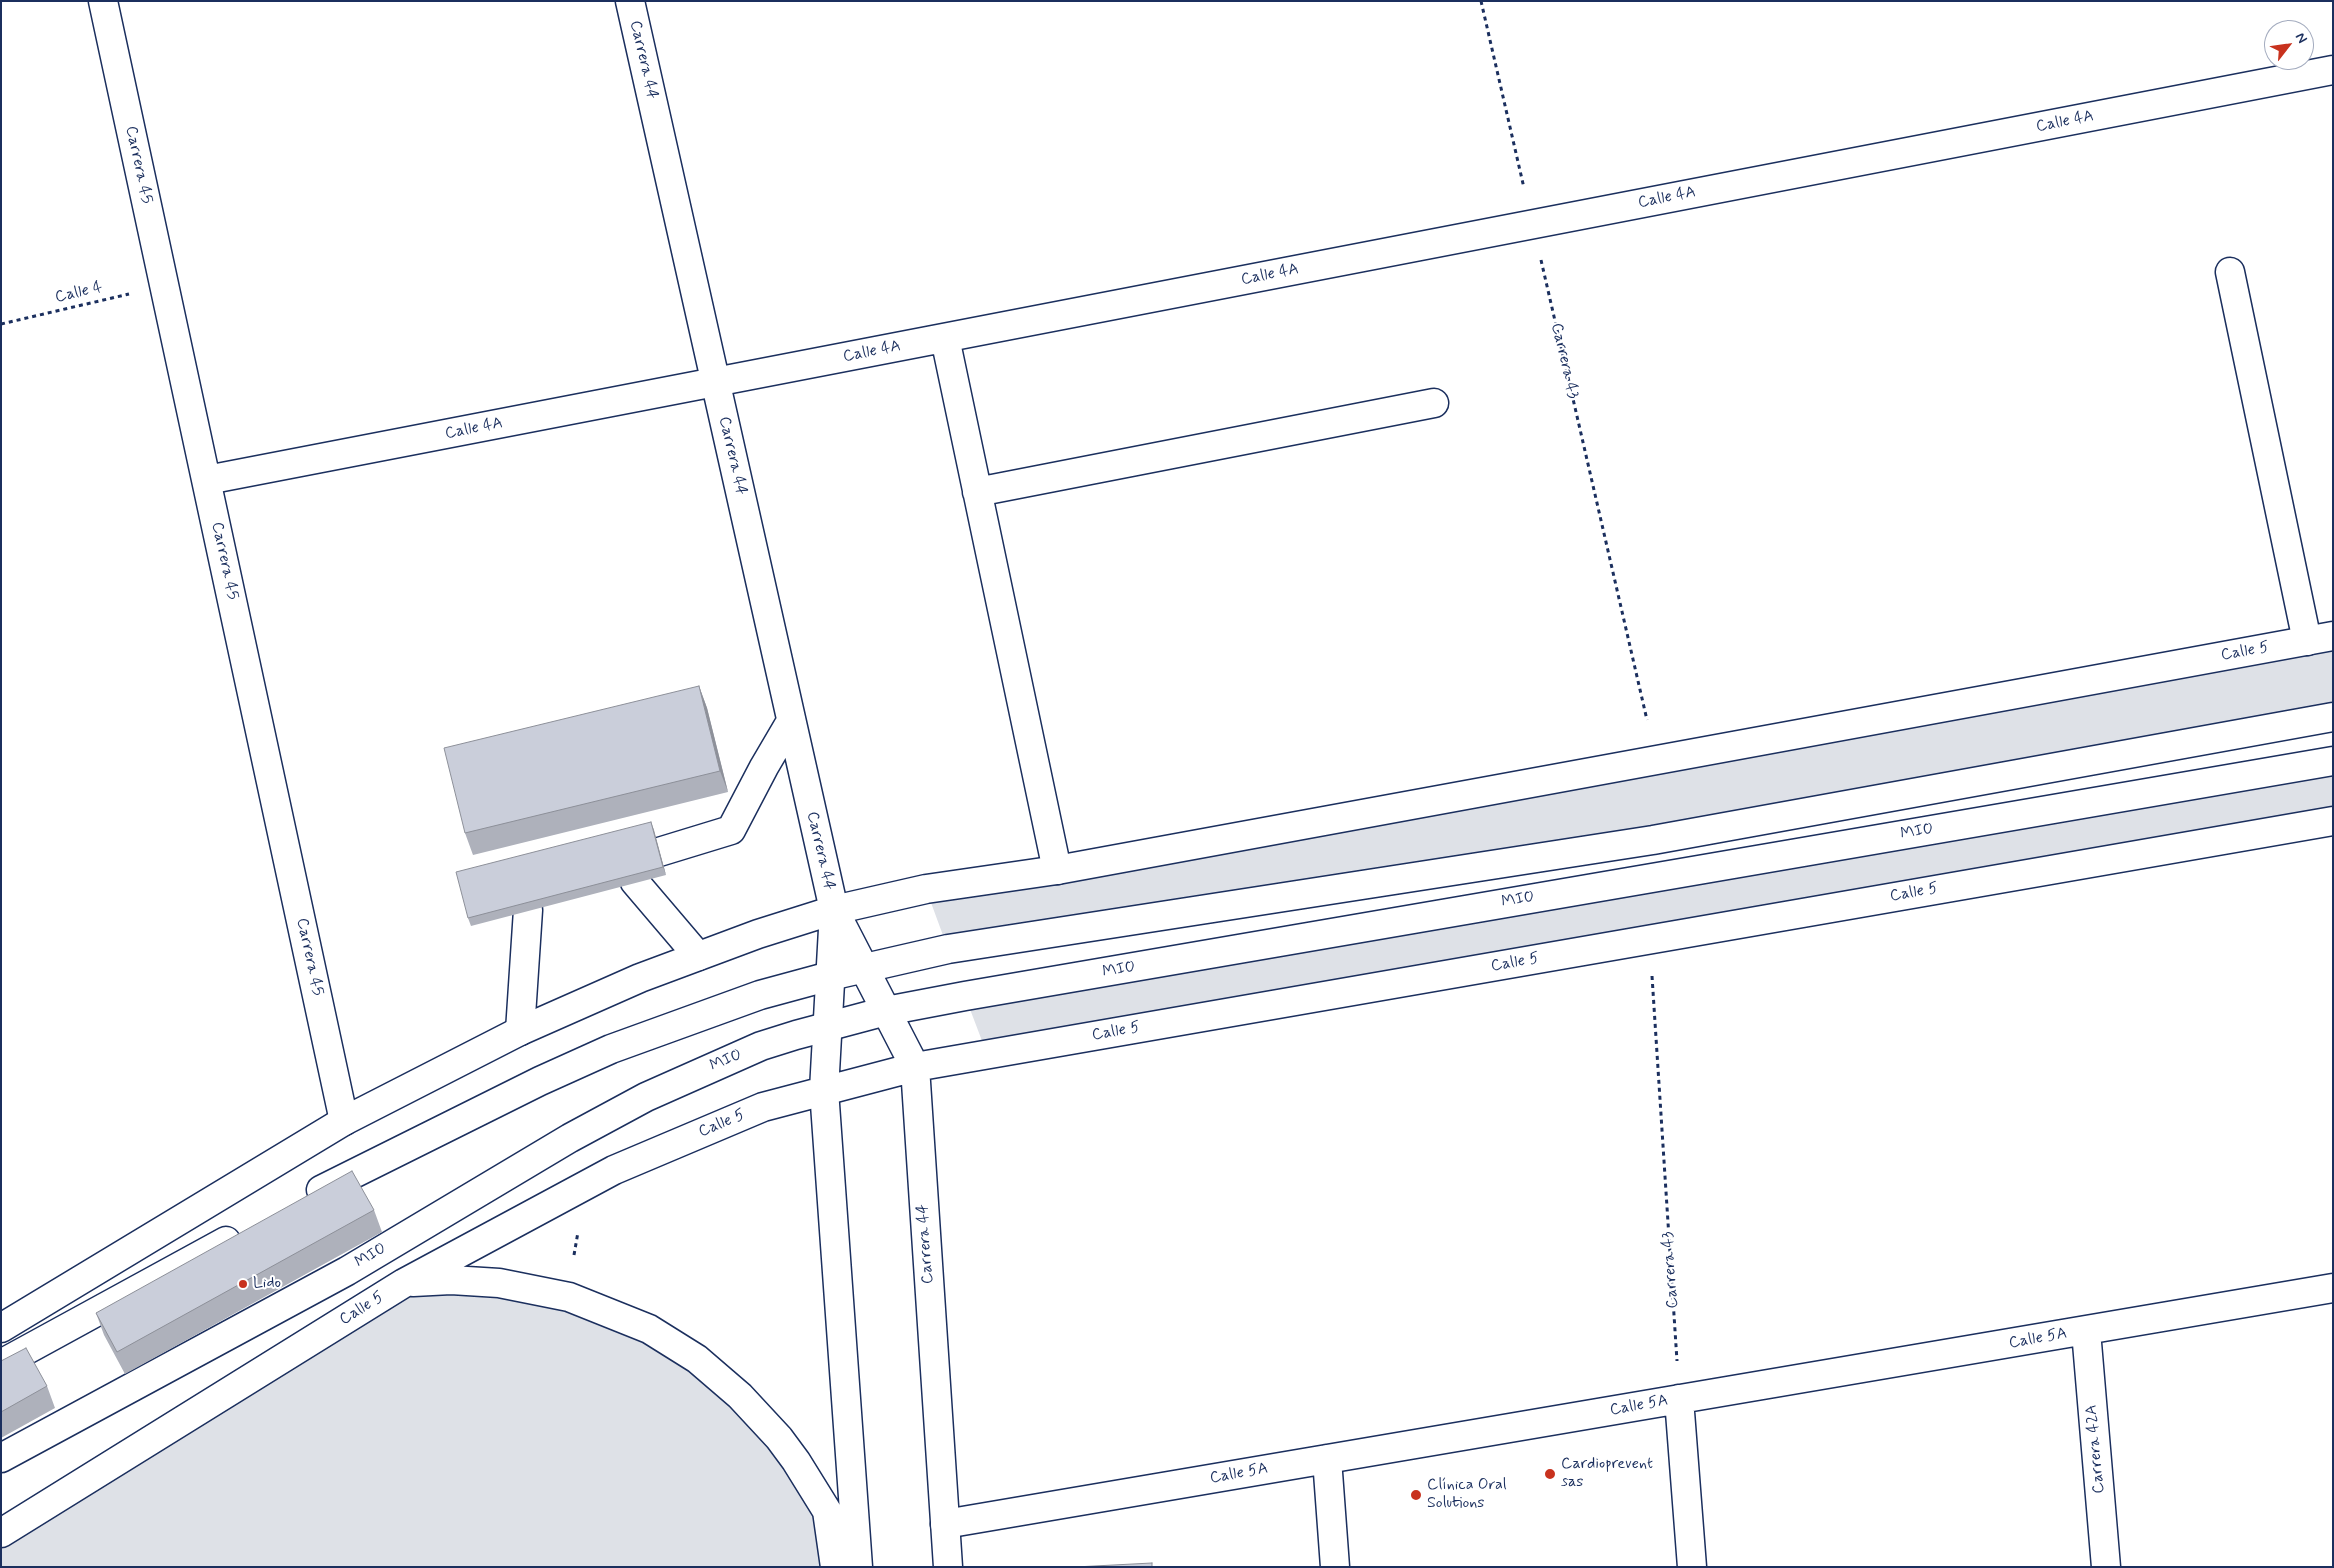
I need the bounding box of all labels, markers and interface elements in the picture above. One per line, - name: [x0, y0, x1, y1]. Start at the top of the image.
- street label: Carrera 44: [625, 19, 661, 101]
- north arrow: [2264, 20, 2314, 70]
- text: N: [2291, 29, 2311, 47]
- street label: Calle 4A: [2034, 107, 2096, 137]
- street label: Carrera 45: [120, 124, 156, 206]
- street label: Calle 4A: [1636, 183, 1698, 213]
- street label: Calle 4A: [1239, 260, 1301, 290]
- street label: Calle 4: [53, 278, 105, 308]
- street label: Carrera 43: [1546, 321, 1582, 401]
- street label: Calle 4A: [841, 337, 903, 367]
- street label: Calle 4A: [443, 414, 505, 444]
- street label: Carrera 44: [714, 415, 750, 497]
- street label: Carrera 45: [206, 520, 242, 602]
- street label: Calle 5: [2220, 638, 2270, 666]
- street label: Carrera 44: [802, 810, 838, 892]
- street label: MIO: [1899, 820, 1935, 844]
- street label: Calle 5: [1889, 879, 1939, 907]
- street label: MIO: [1500, 888, 1536, 912]
- street label: Carrera 45: [291, 916, 327, 998]
- street label: Calle 5: [1490, 949, 1540, 977]
- street label: MIO: [1101, 958, 1137, 982]
- street label: Calle 5: [1091, 1018, 1141, 1046]
- street label: MIO: [707, 1046, 745, 1076]
- street label: Calle 5: [696, 1106, 748, 1142]
- street label: Carrera 44: [914, 1203, 938, 1285]
- street label: Carrera 43: [1659, 1231, 1683, 1309]
- street label: MIO: [352, 1239, 390, 1273]
- place label: Lido: [253, 1274, 281, 1294]
- marker: Lido: [237, 1278, 249, 1290]
- street label: Calle 5: [336, 1288, 388, 1330]
- street label: Calle 5A: [2007, 1324, 2069, 1354]
- street label: Calle 5A: [1608, 1391, 1670, 1421]
- street label: Carrera 42A: [2083, 1404, 2109, 1494]
- place label: Cardioprevent sas: [1561, 1455, 1653, 1493]
- street label: Calle 5A: [1208, 1459, 1270, 1489]
- marker: Cardioprevent sas: [1543, 1467, 1557, 1481]
- place label: Clínica Oral Solutions: [1427, 1476, 1507, 1514]
- marker: Clínica Oral Solutions: [1409, 1488, 1423, 1502]

